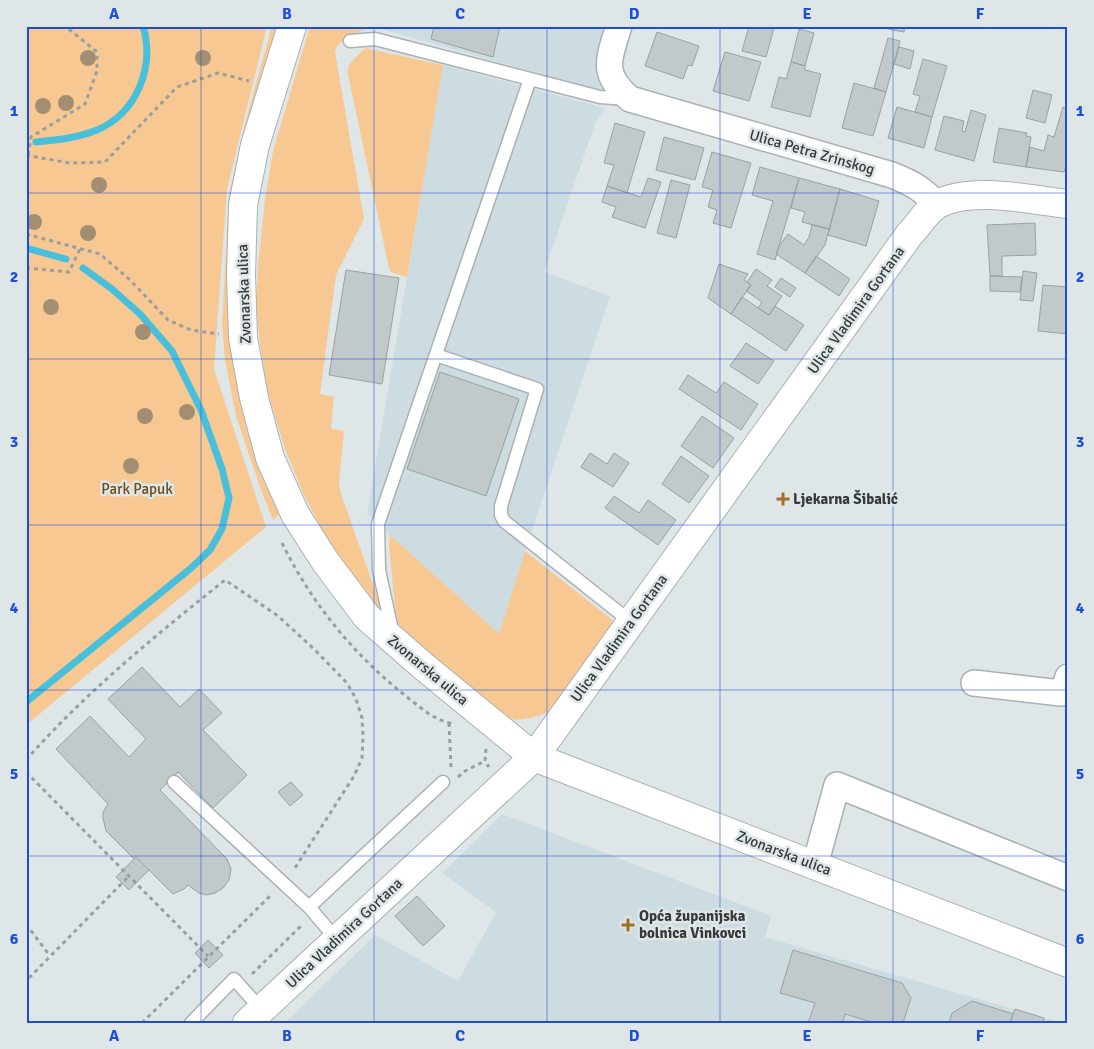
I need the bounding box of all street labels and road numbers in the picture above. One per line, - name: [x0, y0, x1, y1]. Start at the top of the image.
- street label: Ulica Petra Zrinskog: [747, 126, 877, 178]
- street label: Ulica Vladimira Gortana: [804, 243, 908, 377]
- street label: Zvonarska ulica: [233, 244, 255, 344]
- street label: Ulica Vladimira Gortana: [567, 571, 671, 705]
- street label: Zvonarska ulica: [384, 631, 472, 709]
- street label: Zvonarska ulica: [734, 827, 834, 879]
- street label: Ulica Vladimira Gortana: [282, 874, 406, 992]

